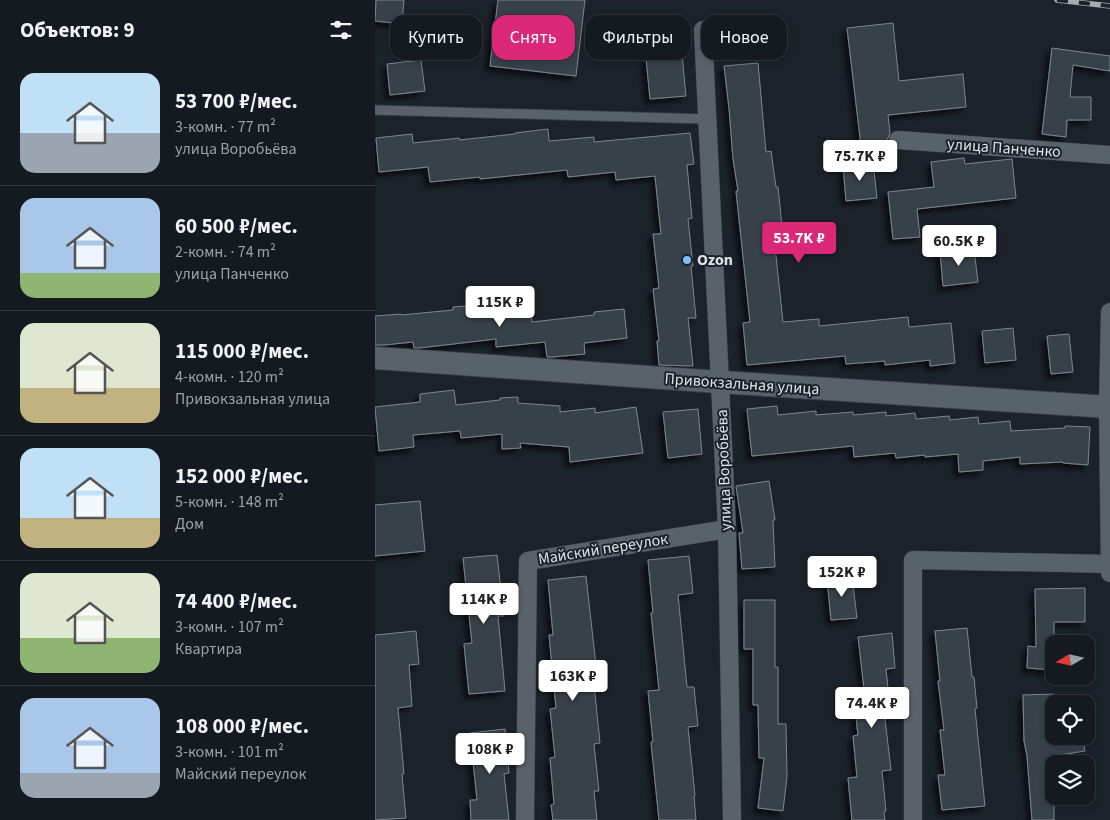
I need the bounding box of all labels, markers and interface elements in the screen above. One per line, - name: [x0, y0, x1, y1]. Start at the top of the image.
- text: Объектов: 9: [20, 15, 135, 45]
- chip: Купить: [390, 15, 482, 60]
- chip: Снять: [492, 15, 575, 60]
- chip: Фильтры: [585, 15, 691, 60]
- chip: Новое: [701, 15, 787, 60]
- icon: filters: [327, 16, 355, 44]
- text: 53 700 ₽/мес.: [175, 86, 298, 116]
- icon: home: [60, 93, 120, 153]
- text: 3-комн. · 77 m²: [175, 116, 276, 138]
- street label: улица Панченко: [946, 133, 1062, 163]
- text: улица Воробьёва: [175, 138, 296, 160]
- pin: 75.7K ₽: [814, 140, 906, 182]
- text: 75.7K ₽: [834, 145, 886, 167]
- text: 60 500 ₽/мес.: [175, 211, 298, 241]
- icon: home: [60, 218, 120, 278]
- pin: 53.7K ₽: [753, 222, 845, 264]
- pin: 60.5K ₽: [913, 224, 1005, 267]
- text: 53.7K ₽: [773, 227, 825, 249]
- text: 60.5K ₽: [933, 230, 985, 252]
- text: 2-комн. · 74 m²: [175, 241, 276, 263]
- place label: Ozon: [697, 249, 733, 271]
- marker: Ozon: [681, 254, 693, 266]
- text: улица Панченко: [175, 263, 289, 285]
- pin: 115K ₽: [459, 286, 541, 328]
- text: 115K ₽: [477, 291, 523, 313]
- text: 115 000 ₽/мес.: [175, 336, 309, 366]
- icon: home: [60, 343, 120, 403]
- text: 4-комн. · 120 m²: [175, 366, 284, 388]
- street label: Привокзальная улица: [664, 368, 820, 400]
- text: Привокзальная улица: [175, 388, 330, 410]
- street label: улица Воробьёва: [711, 409, 737, 531]
- text: 152 000 ₽/мес.: [175, 461, 309, 491]
- icon: home: [60, 468, 120, 528]
- text: 5-комн. · 148 m²: [175, 491, 284, 513]
- text: Дом: [175, 513, 204, 535]
- street label: Майский переулок: [536, 528, 670, 570]
- pin: 152K ₽: [801, 556, 883, 598]
- text: 152K ₽: [819, 561, 865, 583]
- pin: 114K ₽: [443, 582, 525, 625]
- text: 74 400 ₽/мес.: [175, 586, 298, 616]
- text: 114K ₽: [461, 588, 507, 610]
- icon: home: [60, 593, 120, 653]
- text: 3-комн. · 107 m²: [175, 616, 284, 638]
- north arrow: [1045, 635, 1095, 685]
- map controls: [1045, 635, 1095, 805]
- text: Квартира: [175, 638, 242, 660]
- pin: 163K ₽: [532, 660, 614, 702]
- text: 163K ₽: [550, 665, 596, 687]
- pin: 74.4K ₽: [826, 686, 918, 729]
- text: 74.4K ₽: [846, 692, 898, 714]
- button: locate: [1045, 695, 1095, 745]
- text: 108 000 ₽/мес.: [175, 711, 309, 741]
- icon: home: [60, 718, 120, 778]
- pin: 108K ₽: [449, 732, 531, 775]
- text: 108K ₽: [467, 738, 513, 760]
- text: 3-комн. · 101 m²: [175, 741, 284, 763]
- button: layers: [1045, 755, 1095, 805]
- text: Майский переулок: [175, 763, 306, 785]

